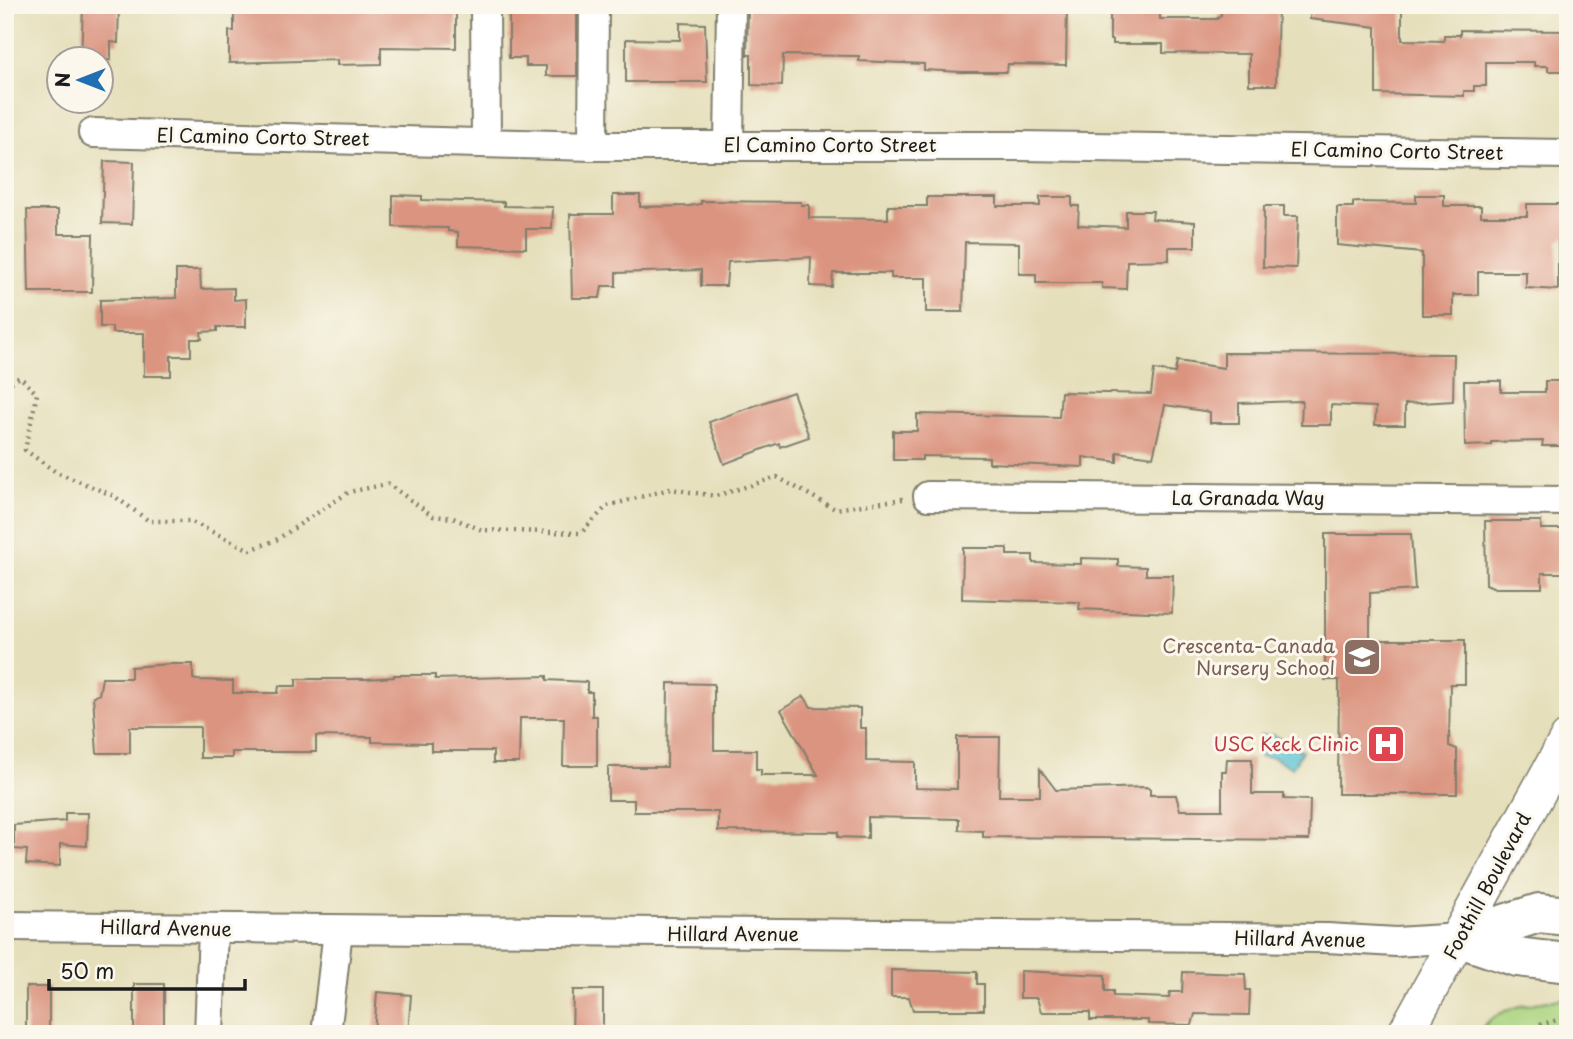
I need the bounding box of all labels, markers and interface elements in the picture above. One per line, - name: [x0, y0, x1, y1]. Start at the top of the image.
- north arrow: [46, 46, 116, 116]
- text: N: [48, 72, 76, 88]
- street label: El Camino Corto Street: [156, 120, 370, 152]
- street label: El Camino Corto Street: [724, 130, 937, 158]
- street label: El Camino Corto Street: [1290, 134, 1504, 166]
- street label: La Granada Way: [1171, 483, 1325, 511]
- place label: Crescenta-Canada Nursery School: [1162, 631, 1335, 681]
- school or university icon: Crescenta-Canada Nursery School: [1341, 636, 1383, 678]
- hospital icon: USC Keck Clinic: [1365, 723, 1407, 765]
- place label: USC Keck Clinic: [1214, 729, 1359, 757]
- street label: Foothill Boulevard: [1435, 807, 1537, 964]
- street label: Hillard Avenue: [100, 912, 232, 942]
- street label: Hillard Avenue: [667, 919, 799, 947]
- street label: Hillard Avenue: [1234, 923, 1366, 953]
- scale bar: [49, 948, 245, 992]
- text: 50 m: [60, 954, 114, 986]

